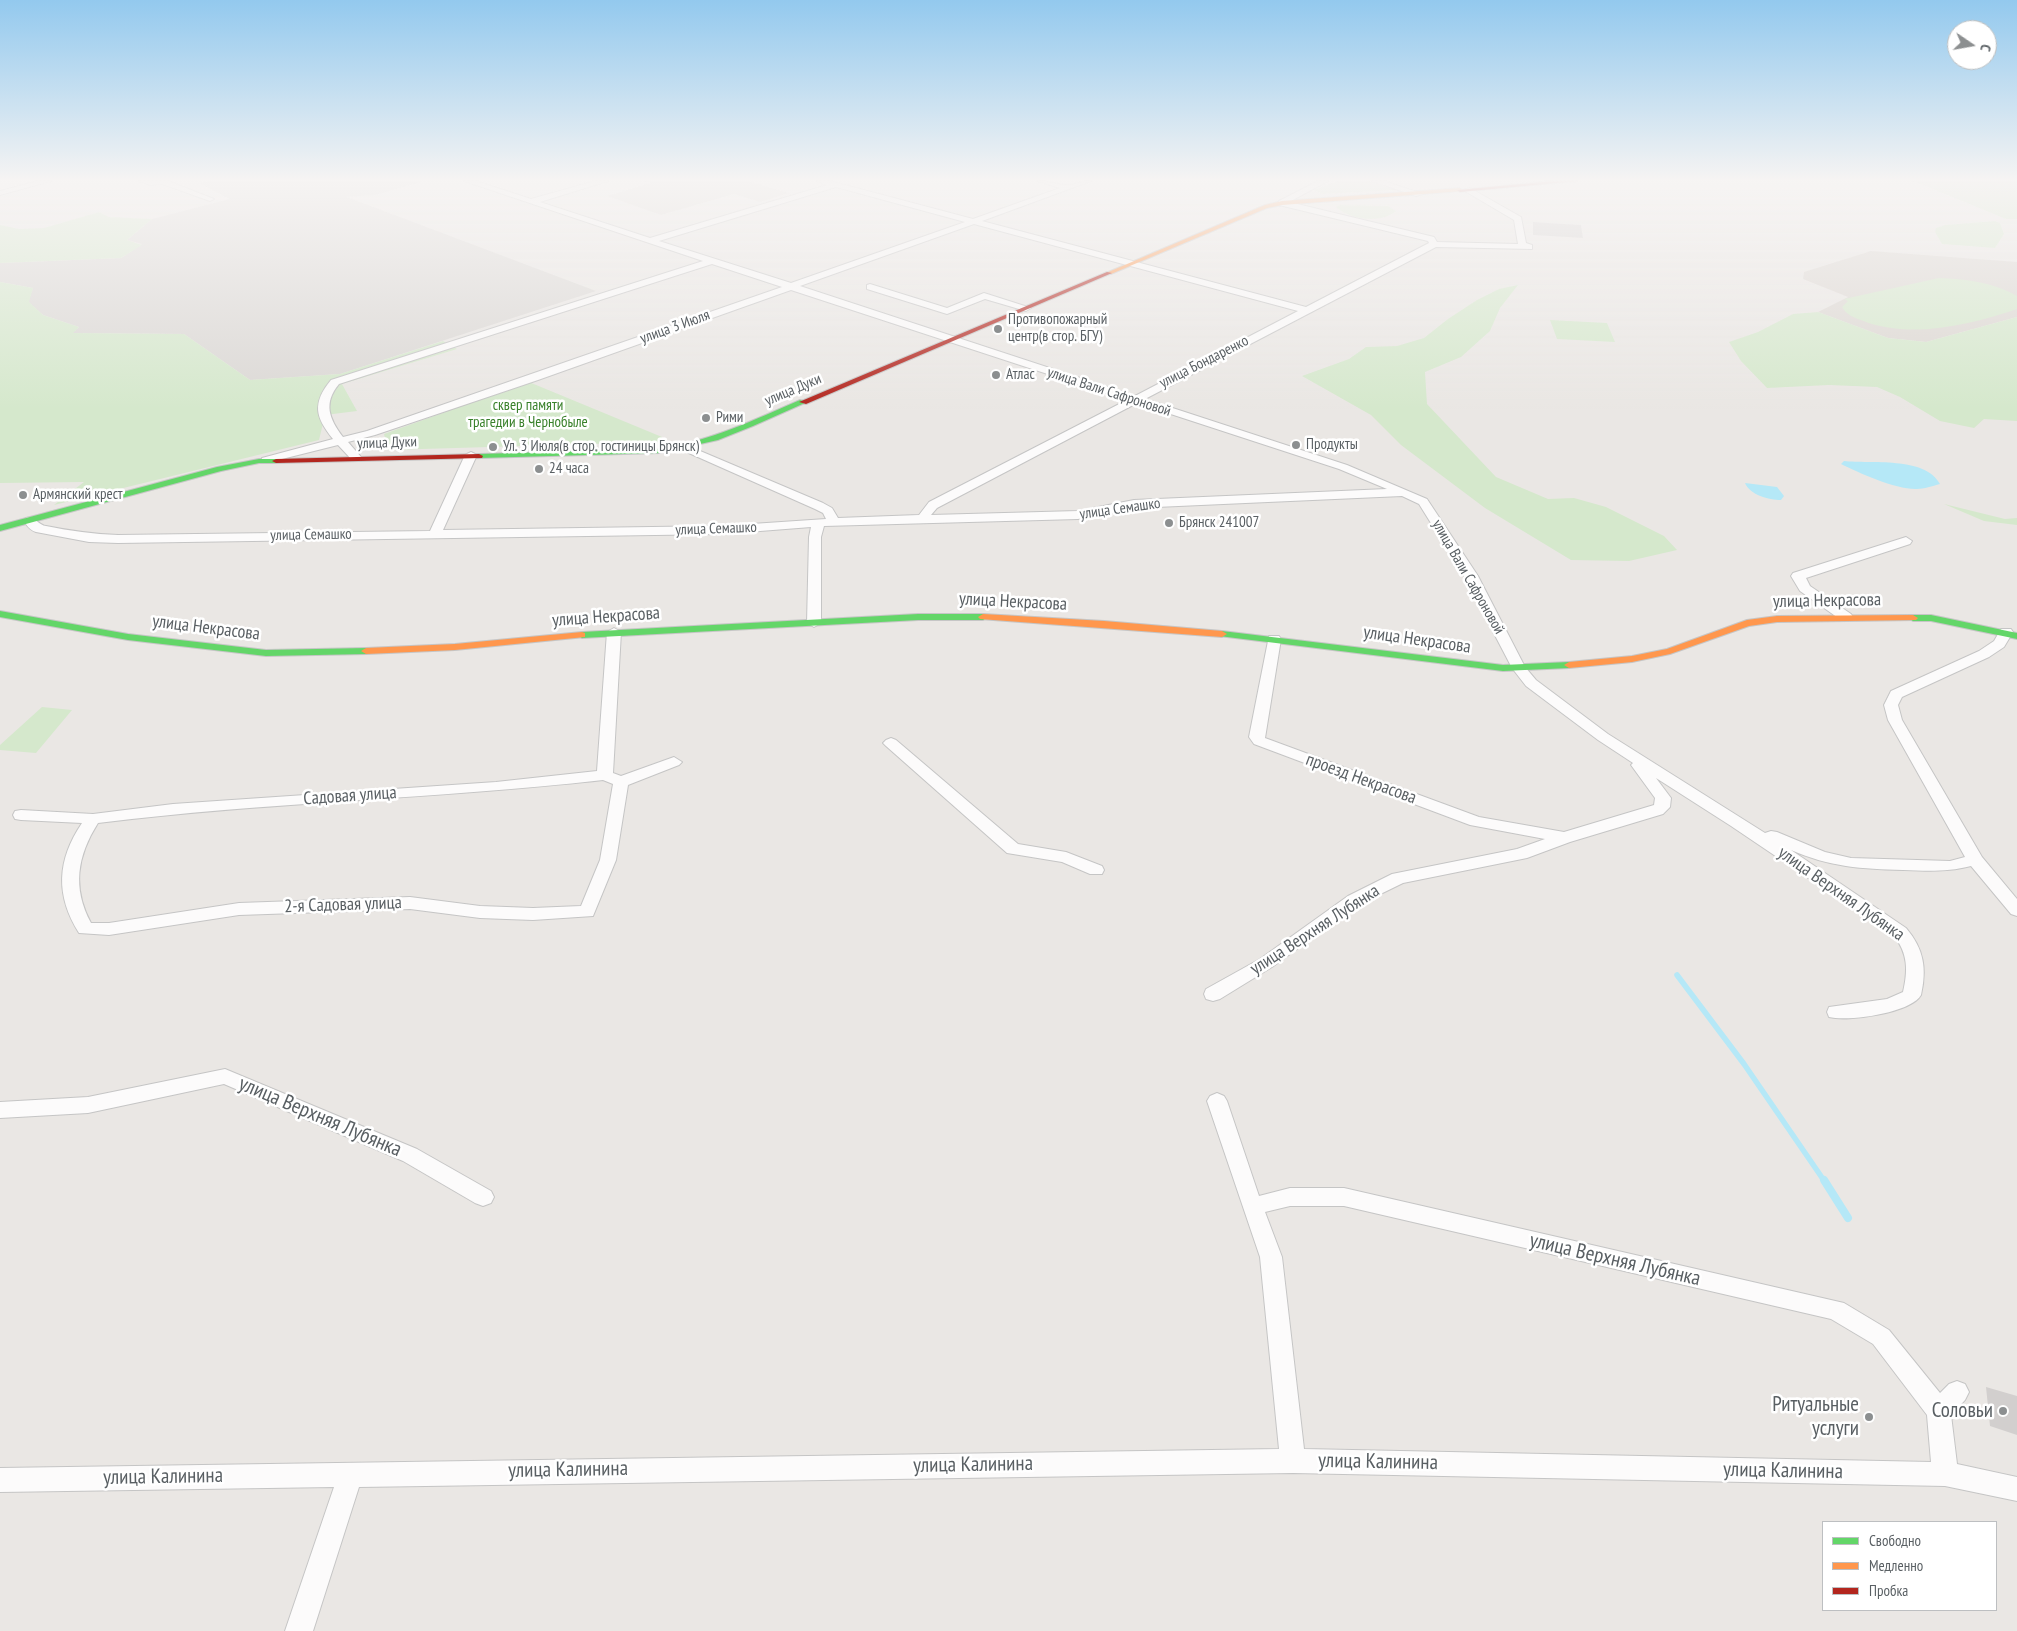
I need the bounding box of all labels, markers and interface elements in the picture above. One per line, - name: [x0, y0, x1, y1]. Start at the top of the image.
- north arrow: [1947, 20, 1997, 70]
- text: С: [1976, 43, 1995, 53]
- street label: улица 3 Июля: [638, 306, 712, 348]
- place label: Противопожарный центр(в стор. БГУ): [1008, 311, 1107, 346]
- marker: Противопожарный центр(в стор. БГУ): [992, 323, 1004, 335]
- street label: улица Бондаренко: [1156, 332, 1252, 392]
- street label: улица Вали Сафроновой: [1045, 363, 1173, 421]
- place label: Атлас: [1006, 366, 1035, 384]
- marker: Атлас: [990, 369, 1002, 381]
- street label: улица Дуки: [762, 370, 824, 410]
- park label: сквер памяти трагедии в Чернобыле: [468, 397, 588, 432]
- place label: Рими: [716, 409, 743, 427]
- marker: Рими: [700, 412, 712, 424]
- street label: улица Дуки: [357, 433, 417, 453]
- place label: Продукты: [1306, 436, 1358, 454]
- place label: Ул. 3 Июля(в стор. гостиницы Брянск): [503, 438, 699, 456]
- marker: Продукты: [1290, 439, 1302, 451]
- marker: Ул. 3 Июля(в стор. гостиницы Брянск): [487, 441, 499, 453]
- place label: 24 часа: [549, 460, 589, 478]
- marker: 24 часа: [533, 463, 545, 475]
- place label: Армянский крест: [33, 486, 123, 504]
- marker: Армянский крест: [17, 489, 29, 501]
- street label: улица Семашко: [1078, 494, 1162, 524]
- place label: Брянск 241007: [1179, 514, 1259, 532]
- marker: Брянск 241007: [1163, 517, 1175, 529]
- street label: улица Вали Сафроновой: [1428, 517, 1508, 637]
- street label: улица Семашко: [675, 519, 757, 539]
- street label: улица Семашко: [270, 525, 352, 545]
- street label: улица Некрасова: [958, 588, 1068, 616]
- street label: улица Некрасова: [1773, 589, 1881, 613]
- street label: улица Некрасова: [551, 602, 661, 632]
- street label: улица Некрасова: [151, 611, 261, 645]
- street label: улица Некрасова: [1362, 622, 1472, 658]
- street label: проезд Некрасова: [1303, 749, 1419, 809]
- street label: Садовая улица: [303, 782, 397, 810]
- street label: улица Верхняя Лубянка: [1773, 842, 1909, 946]
- street label: улица Верхняя Лубянка: [1246, 880, 1384, 980]
- street label: 2-я Садовая улица: [284, 892, 402, 918]
- street label: улица Верхняя Лубянка: [235, 1071, 405, 1163]
- street label: улица Верхняя Лубянка: [1527, 1228, 1703, 1292]
- place label: Ритуальные услуги: [1772, 1392, 1859, 1442]
- place label: Соловьи: [1932, 1398, 1993, 1424]
- marker: Соловьи: [1997, 1405, 2009, 1417]
- marker: Ритуальные услуги: [1863, 1411, 1875, 1423]
- street label: улица Калинина: [1318, 1448, 1438, 1476]
- street label: улица Калинина: [913, 1451, 1033, 1479]
- street label: улица Калинина: [508, 1456, 628, 1484]
- street label: улица Калинина: [1723, 1457, 1843, 1485]
- street label: улица Калинина: [103, 1463, 223, 1491]
- legend: [1822, 1521, 1997, 1611]
- text: Свободно: [1869, 1531, 1921, 1550]
- text: Медленно: [1869, 1556, 1923, 1575]
- text: Пробка: [1869, 1581, 1908, 1600]

